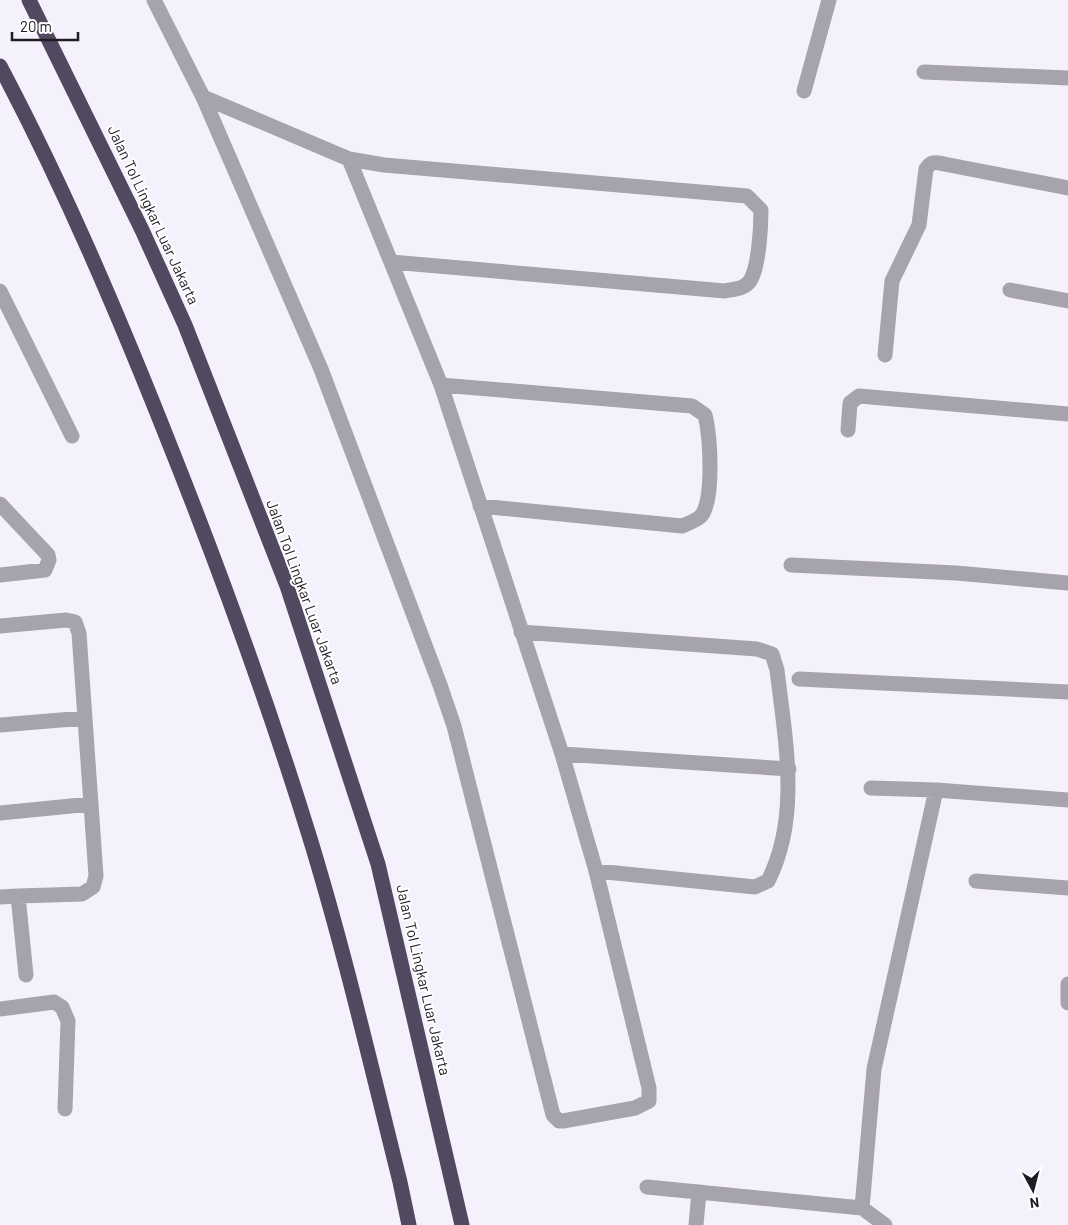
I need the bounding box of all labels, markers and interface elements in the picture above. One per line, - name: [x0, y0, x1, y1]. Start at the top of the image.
- scale bar: [12, 10, 79, 42]
- text: 20 m: [20, 17, 52, 35]
- street label: Jalan Tol Lingkar Luar Jakarta: [104, 122, 203, 307]
- street label: Jalan Tol Lingkar Luar Jakarta: [263, 497, 347, 687]
- street label: Jalan Tol Lingkar Luar Jakarta: [393, 883, 455, 1077]
- north arrow: [1008, 1165, 1058, 1215]
- text: N: [1029, 1194, 1040, 1212]

